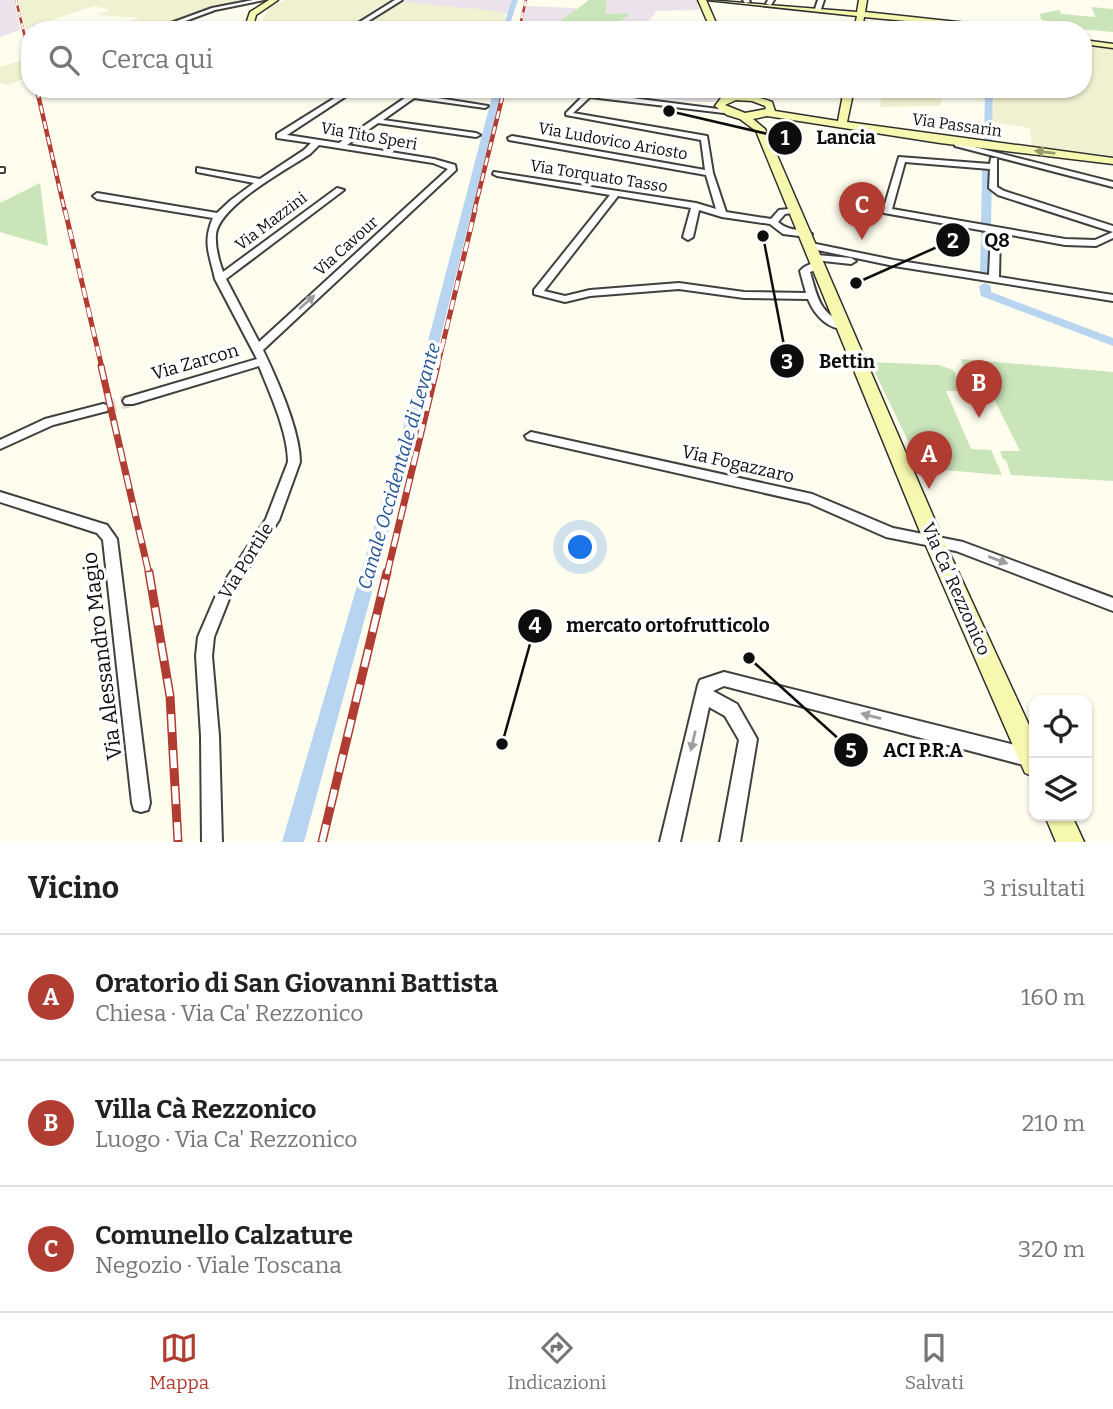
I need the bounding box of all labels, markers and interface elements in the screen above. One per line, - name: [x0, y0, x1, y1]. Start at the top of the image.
- search box: [21, 21, 1092, 98]
- icon: search: [45, 41, 83, 79]
- text: Cerca qui: [101, 44, 213, 75]
- street label: Via Passarin: [911, 109, 1003, 141]
- street label: Via Tito Speri: [319, 118, 419, 154]
- street label: Via Ludovico Ariosto: [537, 118, 689, 164]
- callout: Lancia: [768, 118, 890, 158]
- text: 1: [780, 125, 790, 151]
- text: Lancia: [816, 126, 876, 149]
- one-way arrow: [1034, 147, 1056, 158]
- street label: Via Torquato Tasso: [529, 156, 669, 196]
- pin: C: [839, 182, 885, 240]
- street label: Via Mazzini: [231, 188, 311, 254]
- street label: Via Cavour: [310, 212, 382, 280]
- callout: Q8: [936, 220, 1024, 260]
- text: 2: [947, 228, 959, 254]
- text: Q8: [984, 229, 1010, 252]
- one-way arrow: [298, 294, 316, 310]
- street label: Via Zarcon: [149, 339, 242, 385]
- water label: Canale Occidentale di Levante: [353, 340, 445, 592]
- callout: Bettin: [770, 341, 889, 381]
- text: 3: [781, 349, 793, 375]
- text: Bettin: [819, 350, 876, 373]
- pin: B: [956, 360, 1002, 418]
- pin: A: [906, 431, 952, 489]
- street label: Via Fogazzaro: [680, 440, 796, 488]
- street label: Via Portile: [214, 519, 278, 603]
- street label: Via Ca' Rezzonico: [917, 519, 995, 659]
- your location: [563, 530, 597, 564]
- street label: Via Alessandro Magio: [76, 550, 128, 762]
- one-way arrow: [988, 555, 1009, 566]
- callout: mercato ortofrutticolo: [517, 606, 784, 646]
- text: 4: [529, 613, 542, 639]
- text: mercato ortofrutticolo: [566, 614, 770, 637]
- map controls: [1029, 695, 1092, 821]
- button: locate: [1029, 695, 1092, 758]
- one-way arrow: [859, 710, 881, 721]
- one-way arrow: [687, 730, 698, 752]
- callout: ACI P.R.A: [834, 730, 976, 770]
- text: 5: [845, 738, 857, 764]
- text: ACI P.R.A: [883, 739, 963, 762]
- button: layers: [1029, 758, 1092, 821]
- text: Vicino: [28, 870, 119, 906]
- text: 3 risultati: [983, 874, 1085, 902]
- text: Oratorio di San Giovanni Battista: [95, 968, 498, 999]
- text: A: [43, 983, 59, 1011]
- text: 160 m: [1021, 983, 1085, 1011]
- text: Chiesa · Via Ca' Rezzonico: [95, 999, 363, 1027]
- text: Villa Cà Rezzonico: [95, 1094, 317, 1125]
- text: B: [44, 1109, 58, 1137]
- text: 210 m: [1022, 1109, 1085, 1137]
- text: Luogo · Via Ca' Rezzonico: [95, 1125, 358, 1153]
- text: Comunello Calzature: [95, 1220, 353, 1251]
- text: C: [44, 1235, 58, 1263]
- text: 320 m: [1018, 1235, 1085, 1263]
- text: Negozio · Viale Toscana: [95, 1251, 342, 1279]
- tab: Mappa: [149, 1329, 209, 1394]
- tab: Indicazioni: [508, 1329, 606, 1394]
- tab: Salvati: [905, 1329, 964, 1394]

